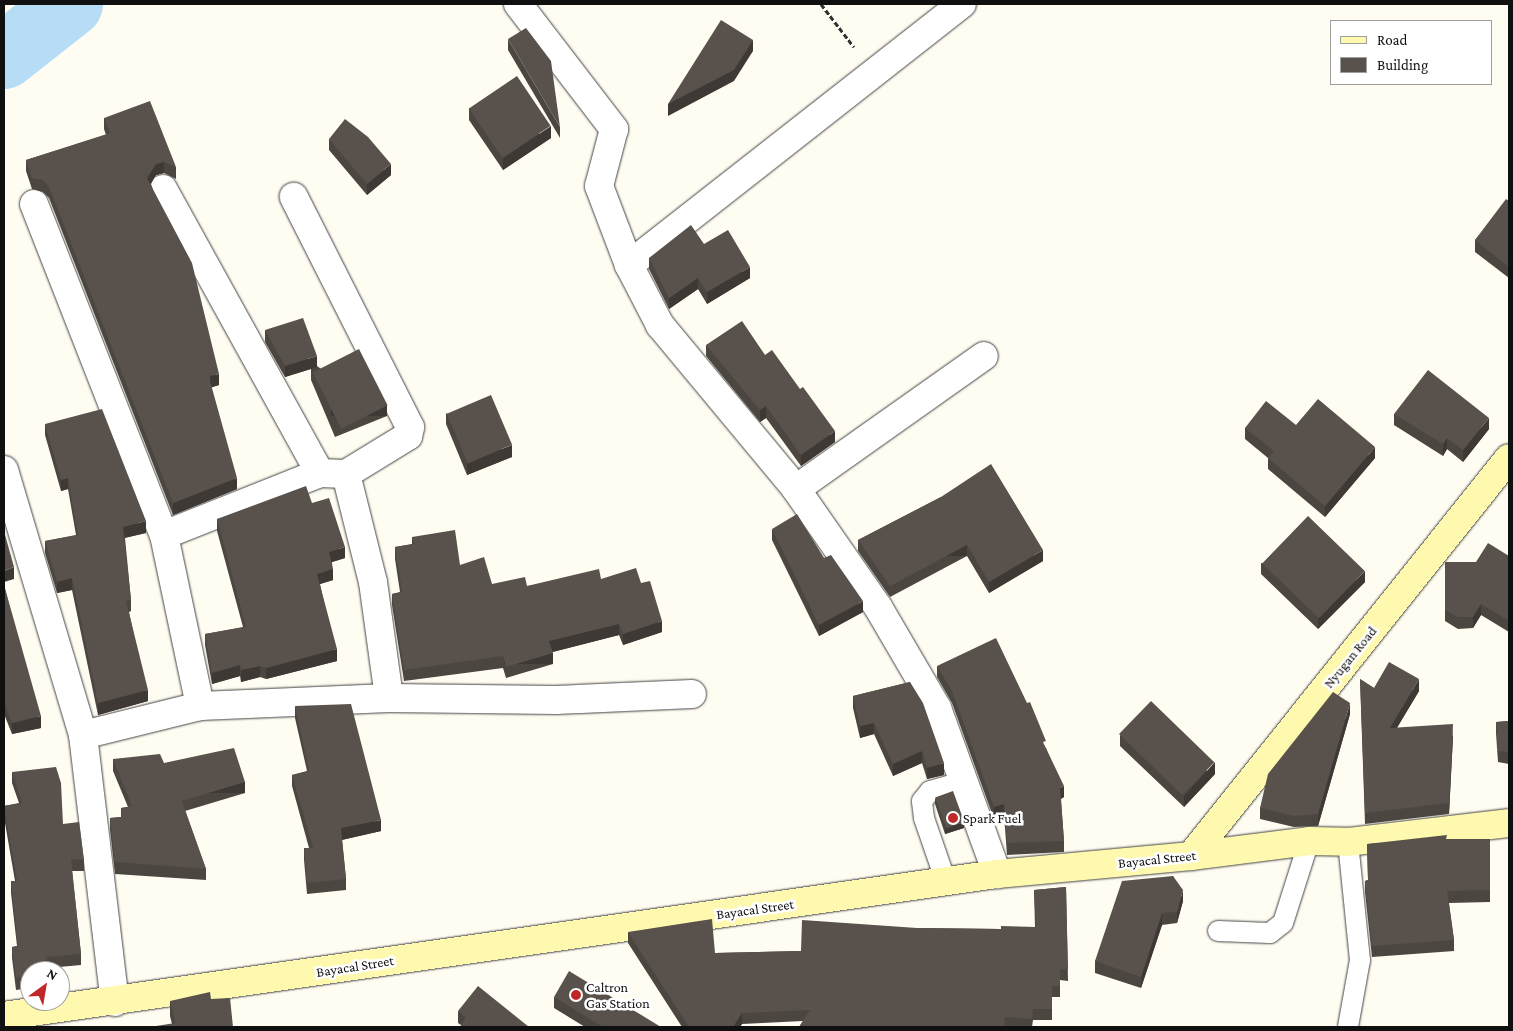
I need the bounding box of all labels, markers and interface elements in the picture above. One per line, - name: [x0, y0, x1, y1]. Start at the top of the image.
- legend: [1330, 20, 1493, 85]
- text: Road: [1377, 32, 1407, 48]
- text: Building: [1377, 57, 1428, 73]
- street label: Nyugan Road: [1320, 623, 1380, 691]
- place label: Spark Fuel: [963, 810, 1022, 826]
- marker: Spark Fuel: [947, 812, 959, 824]
- street label: Bayacal Street: [1117, 847, 1197, 871]
- street label: Bayacal Street: [715, 895, 795, 923]
- street label: Bayacal Street: [315, 952, 395, 980]
- north arrow: [20, 961, 70, 1011]
- text: N: [44, 965, 61, 983]
- place label: Caltron Gas Station: [586, 979, 650, 1012]
- marker: Caltron Gas Station: [570, 989, 582, 1001]

